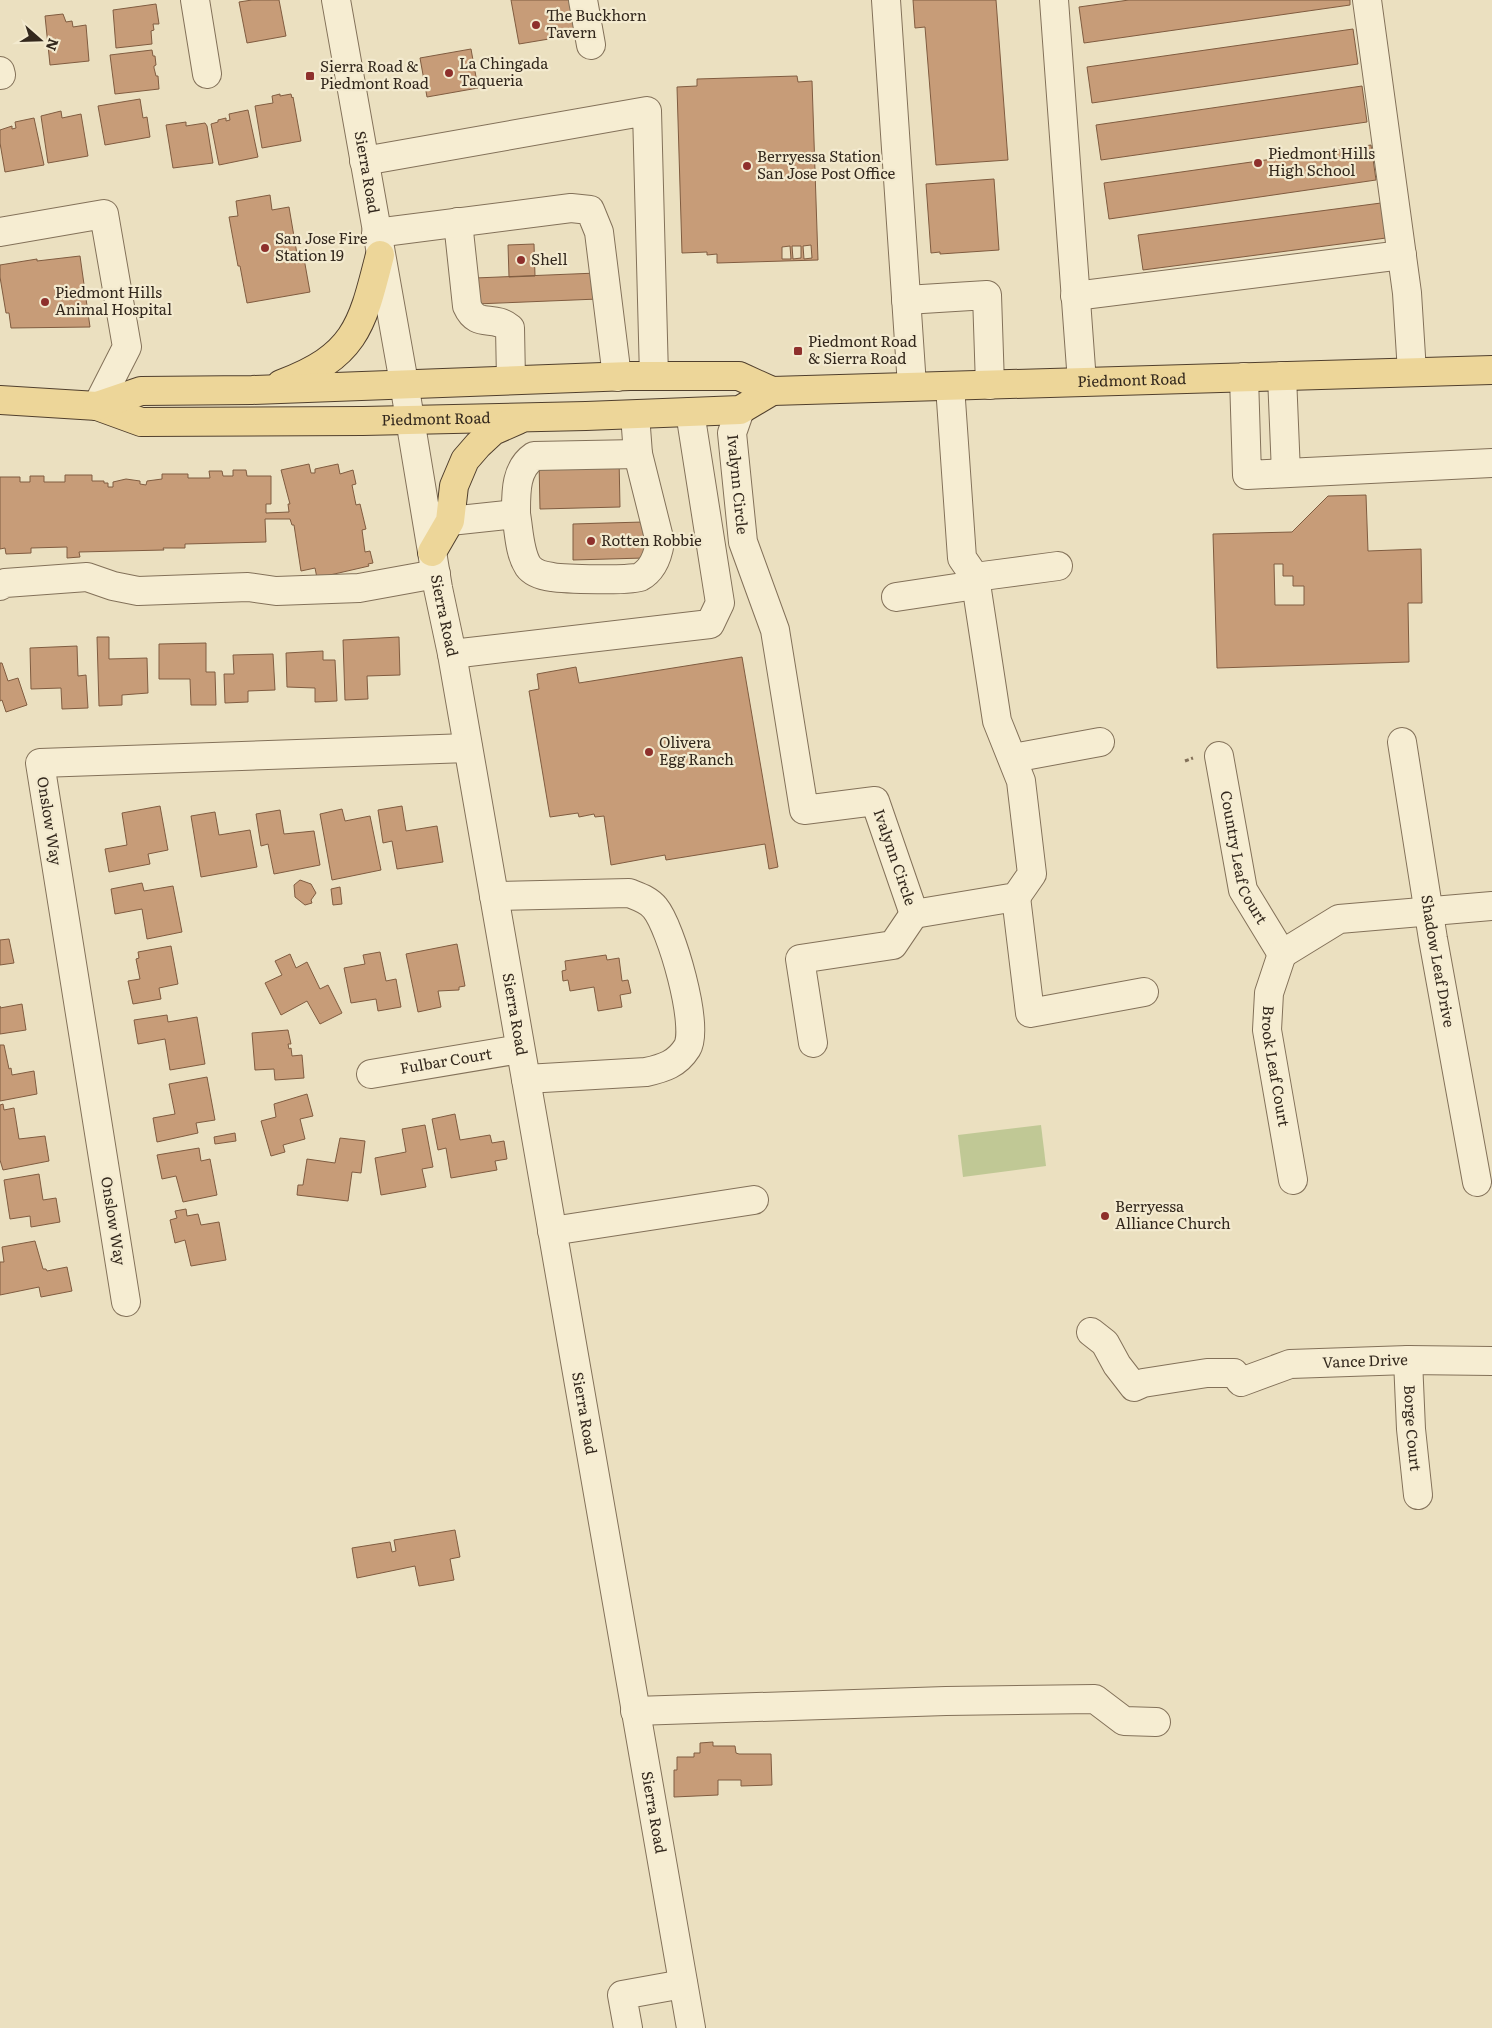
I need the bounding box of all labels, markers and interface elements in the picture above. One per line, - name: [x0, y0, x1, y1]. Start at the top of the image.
- place label: The Buckhorn Tavern: [546, 3, 647, 43]
- north arrow: [15, 15, 65, 65]
- marker: The Buckhorn Tavern: [530, 19, 542, 31]
- text: N: [42, 36, 65, 54]
- place label: La Chingada Taqueria: [459, 51, 549, 91]
- place label: Sierra Road & Piedmont Road: [320, 54, 429, 94]
- marker: La Chingada Taqueria: [443, 67, 455, 79]
- marker: Sierra Road & Piedmont Road: [304, 70, 316, 82]
- street label: Sierra Road: [349, 129, 387, 215]
- place label: Piedmont Hills High School: [1268, 141, 1375, 181]
- place label: Berryessa Station San Jose Post Office: [757, 144, 896, 184]
- marker: Piedmont Hills High School: [1252, 157, 1264, 169]
- marker: Berryessa Station San Jose Post Office: [741, 160, 753, 172]
- place label: San Jose Fire Station 19: [275, 226, 368, 266]
- marker: San Jose Fire Station 19: [259, 242, 271, 254]
- place label: Shell: [531, 247, 567, 270]
- marker: Shell: [515, 254, 527, 266]
- place label: Piedmont Hills Animal Hospital: [55, 280, 172, 320]
- marker: Piedmont Hills Animal Hospital: [39, 296, 51, 308]
- place label: Piedmont Road & Sierra Road: [808, 329, 917, 369]
- marker: Piedmont Road & Sierra Road: [792, 345, 804, 357]
- street label: Piedmont Road: [1077, 366, 1187, 392]
- street label: Piedmont Road: [381, 405, 491, 431]
- street label: Ivalynn Circle: [722, 433, 755, 536]
- place label: Rotten Robbie: [601, 528, 702, 551]
- marker: Rotten Robbie: [585, 535, 597, 547]
- street label: Sierra Road: [426, 573, 465, 658]
- place label: Olivera Egg Ranch: [659, 730, 734, 770]
- marker: Olivera Egg Ranch: [643, 746, 655, 758]
- street label: Onslow Way: [32, 775, 69, 867]
- street label: Country Leaf Court: [1215, 789, 1274, 928]
- street label: Ivalynn Circle: [869, 805, 923, 908]
- street label: Shadow Leaf Drive: [1416, 893, 1462, 1029]
- street label: Sierra Road: [498, 971, 535, 1057]
- street label: Brook Leaf Court: [1257, 1005, 1297, 1128]
- street label: Fulbar Court: [398, 1041, 493, 1079]
- street label: Onslow Way: [96, 1175, 133, 1267]
- place label: Berryessa Alliance Church: [1115, 1194, 1231, 1234]
- marker: Berryessa Alliance Church: [1099, 1210, 1111, 1222]
- street label: Vance Drive: [1322, 1347, 1408, 1373]
- street label: Sierra Road: [567, 1370, 604, 1456]
- street label: Borge Court: [1399, 1384, 1428, 1472]
- street label: Sierra Road: [636, 1769, 673, 1855]

